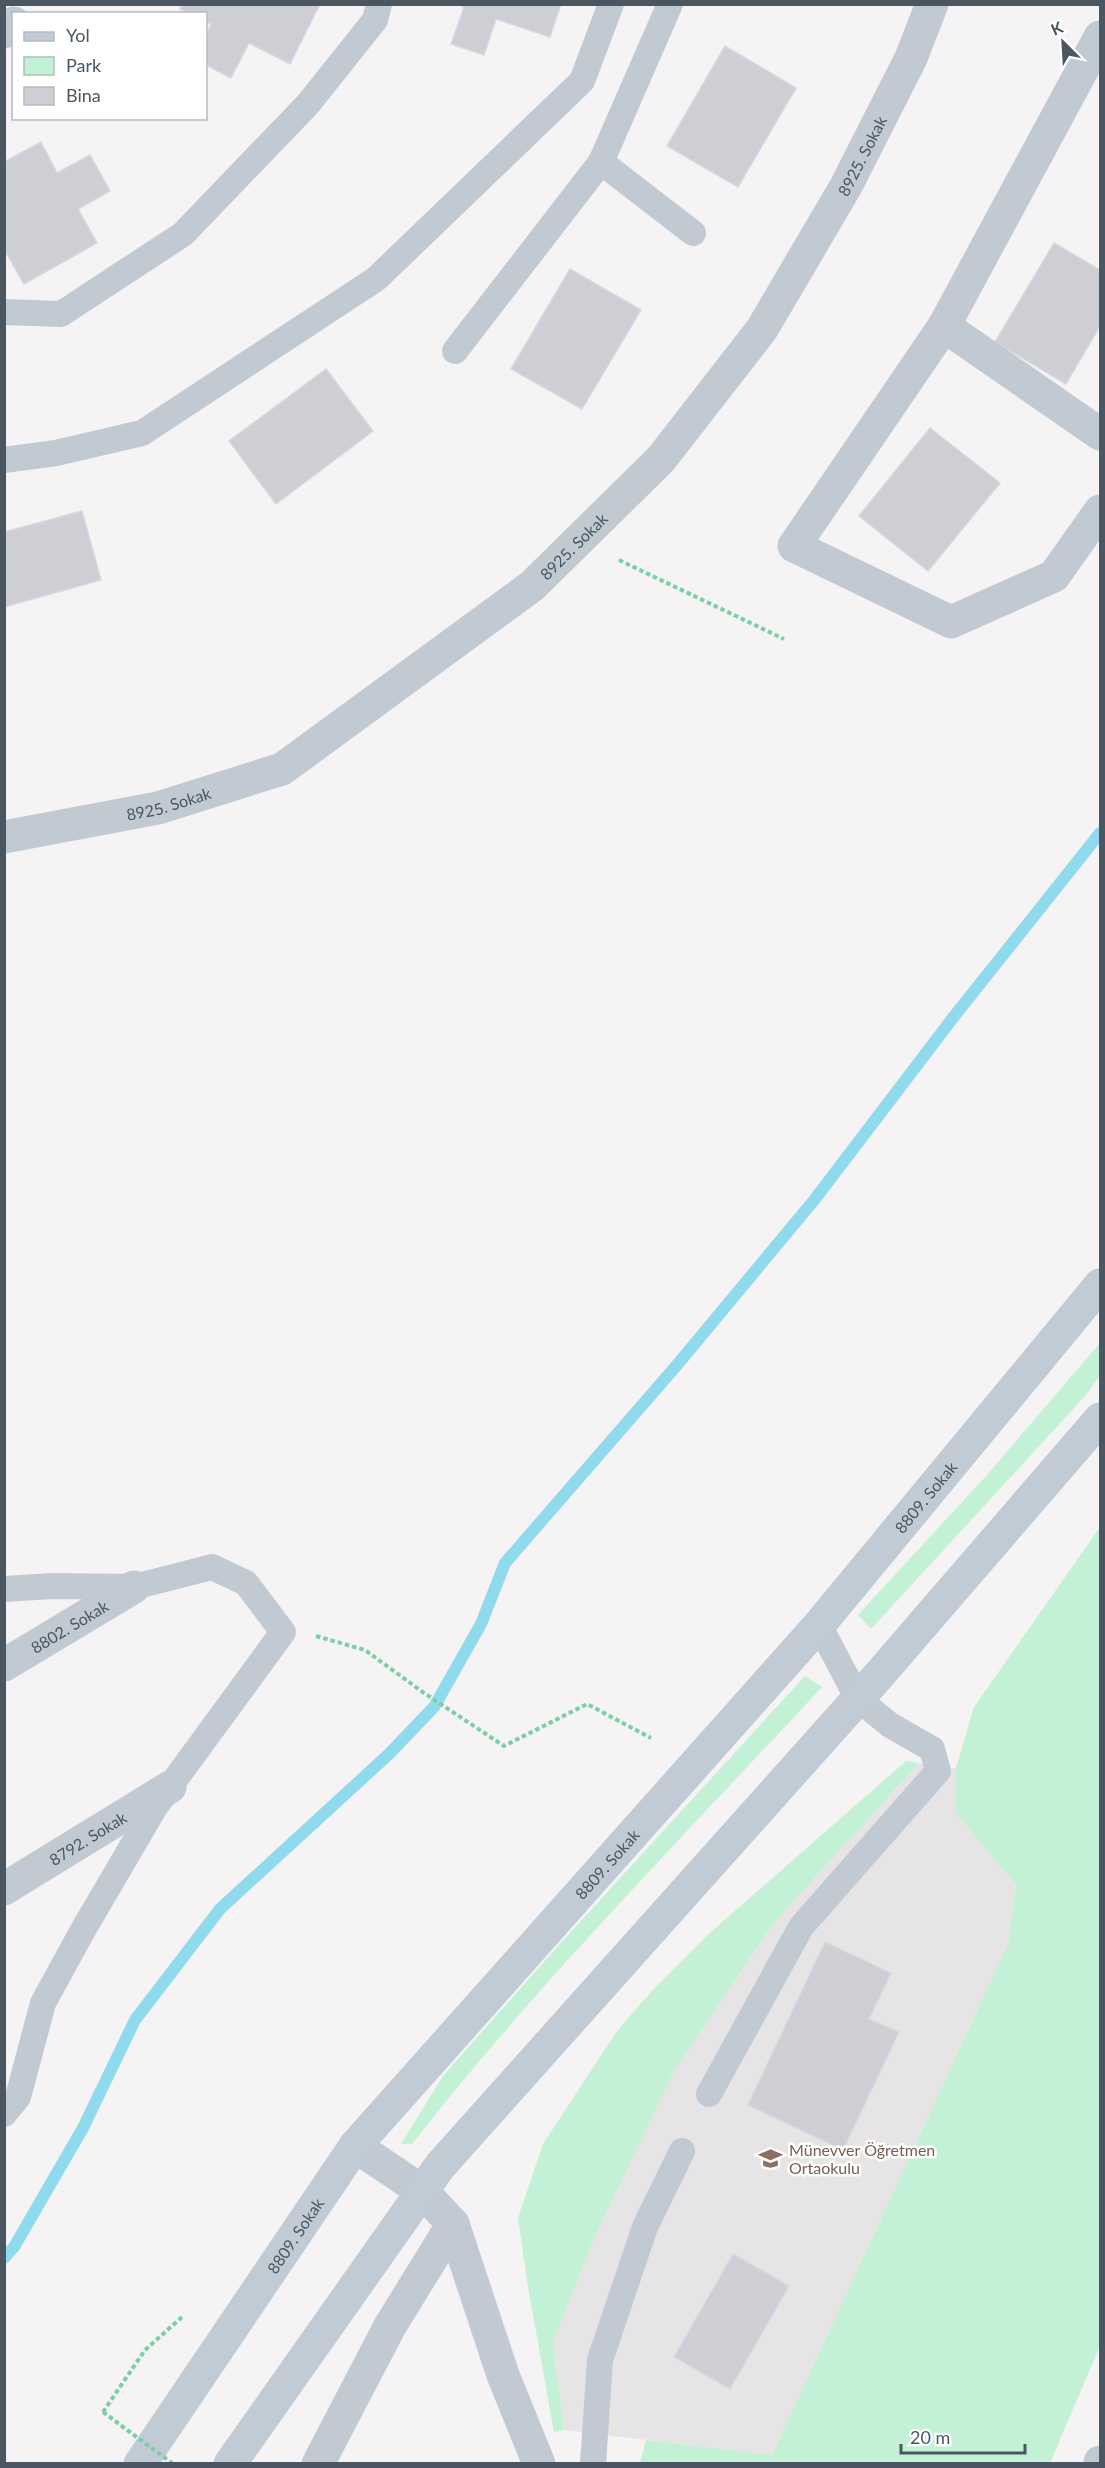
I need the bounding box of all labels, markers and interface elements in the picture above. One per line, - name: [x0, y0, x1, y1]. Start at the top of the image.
- legend: [12, 12, 207, 120]
- north arrow: [1033, 12, 1093, 72]
- text: K: [1048, 17, 1067, 39]
- text: Yol: [66, 24, 90, 46]
- text: Park: [66, 54, 102, 76]
- text: Bina: [66, 84, 101, 106]
- street label: 8925. Sokak: [833, 112, 890, 199]
- street label: 8925. Sokak: [535, 508, 611, 583]
- street label: 8925. Sokak: [125, 782, 214, 823]
- street label: 8809. Sokak: [890, 1456, 961, 1536]
- street label: 8802. Sokak: [27, 1595, 112, 1656]
- street label: 8792. Sokak: [45, 1806, 130, 1869]
- street label: 8809. Sokak: [570, 1824, 643, 1902]
- place label: Münevver Öğretmen Ortaokulu: [789, 2140, 935, 2177]
- school or university icon: Münevver Öğretmen Ortaokulu: [758, 2145, 784, 2171]
- street label: 8809. Sokak: [262, 2193, 327, 2277]
- scale bar: [901, 2417, 1026, 2455]
- text: 20 m: [910, 2426, 950, 2448]

